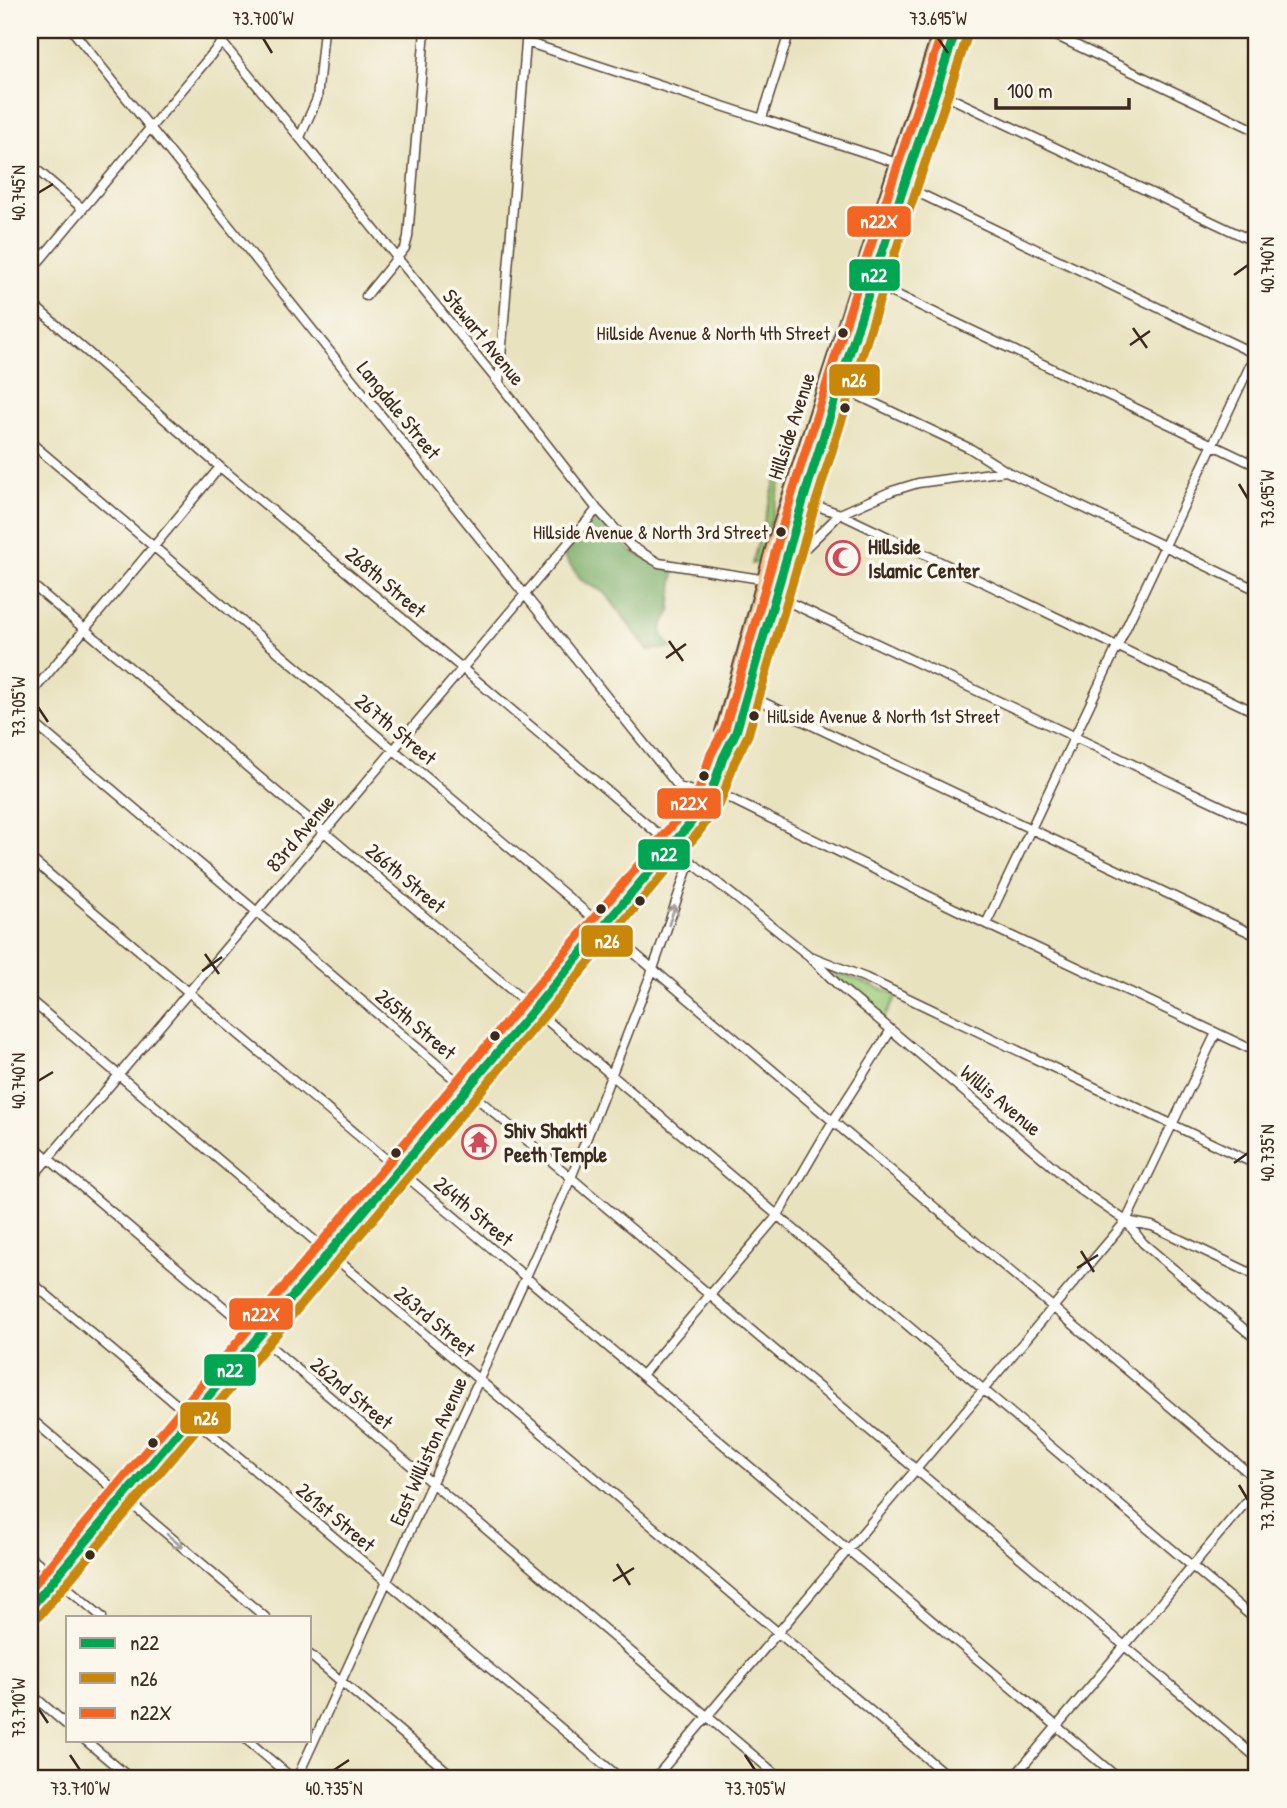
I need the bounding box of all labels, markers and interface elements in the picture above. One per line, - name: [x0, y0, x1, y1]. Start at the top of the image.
- text: 73.700°W: [232, 6, 294, 31]
- text: 73.695°W: [909, 6, 967, 31]
- scale bar: [996, 66, 1130, 110]
- text: 100 m: [1007, 76, 1053, 105]
- text: 40.745°N: [6, 165, 31, 221]
- line badge: n22X: [846, 205, 912, 238]
- text: n22X: [860, 208, 898, 234]
- text: 40.740°N: [1255, 237, 1280, 293]
- line badge: n22: [848, 258, 901, 292]
- text: n22: [861, 262, 887, 288]
- street label: Stewart Avenue: [436, 283, 532, 391]
- place label: Hillside Avenue & North 4th Street: [597, 320, 830, 346]
- marker: Hillside Avenue & North 4th Street: [836, 326, 850, 340]
- street label: Langdale Street: [350, 355, 448, 466]
- line badge: n26: [828, 363, 881, 397]
- text: n26: [841, 367, 867, 393]
- street label: Hillside Avenue: [760, 369, 822, 483]
- unlabelled marker: [838, 401, 852, 415]
- text: 73.695°W: [1255, 470, 1280, 528]
- place label: Hillside Avenue & North 3rd Street: [533, 519, 768, 545]
- marker: Hillside Avenue & North 3rd Street: [774, 525, 788, 539]
- place label: Hillside Islamic Center: [868, 532, 981, 585]
- mosque icon: Hillside Islamic Center: [824, 539, 862, 577]
- street label: 268th Street: [340, 540, 433, 625]
- text: 73.705°W: [6, 677, 31, 737]
- street label: 267th Street: [349, 686, 444, 772]
- place label: Hillside Avenue & North 1st Street: [767, 703, 1000, 729]
- marker: Hillside Avenue & North 1st Street: [747, 709, 761, 723]
- unlabelled marker: [697, 769, 711, 783]
- line badge: n22X: [656, 787, 722, 820]
- street label: 83rd Avenue: [259, 788, 341, 878]
- text: n22X: [670, 790, 708, 816]
- street label: 266th Street: [360, 836, 453, 921]
- line badge: n22: [637, 838, 691, 871]
- text: n22: [651, 841, 677, 867]
- unlabelled marker: [633, 894, 647, 908]
- unlabelled marker: [594, 902, 608, 916]
- one-way arrow: [667, 905, 679, 927]
- line badge: n26: [580, 924, 634, 958]
- text: n26: [594, 928, 620, 954]
- street label: 265th Street: [370, 982, 463, 1067]
- unlabelled marker: [488, 1029, 502, 1043]
- text: 40.740°N: [6, 1053, 31, 1109]
- street label: Willis Avenue: [954, 1058, 1048, 1142]
- place label: Shiv Shakti Peeth Temple: [504, 1116, 608, 1170]
- temple icon: Shiv Shakti Peeth Temple: [460, 1123, 498, 1161]
- text: 40.735°N: [1255, 1124, 1280, 1182]
- unlabelled marker: [389, 1146, 403, 1160]
- street label: 264th Street: [428, 1169, 521, 1253]
- street label: 263rd Street: [388, 1279, 482, 1364]
- line badge: n22X: [228, 1297, 294, 1331]
- text: n22X: [242, 1301, 280, 1327]
- street label: 262nd Street: [305, 1350, 400, 1437]
- line badge: n22: [203, 1353, 257, 1387]
- text: n22: [217, 1357, 243, 1383]
- street label: East Williston Avenue: [382, 1372, 474, 1530]
- line badge: n26: [179, 1401, 232, 1435]
- text: n26: [193, 1405, 219, 1431]
- unlabelled marker: [146, 1436, 160, 1450]
- text: 73.700°W: [1255, 1469, 1280, 1531]
- street label: 261st Street: [290, 1475, 382, 1559]
- one-way arrow: [166, 1534, 184, 1549]
- unlabelled marker: [83, 1548, 97, 1562]
- legend: [66, 1616, 312, 1742]
- text: n22: [130, 1628, 159, 1657]
- text: n26: [130, 1664, 158, 1693]
- text: 73.710°W: [6, 1678, 31, 1738]
- text: n22X: [130, 1698, 172, 1727]
- text: 73.710°W: [50, 1776, 110, 1801]
- text: 40.735°N: [305, 1776, 363, 1801]
- text: 73.705°W: [725, 1776, 785, 1801]

